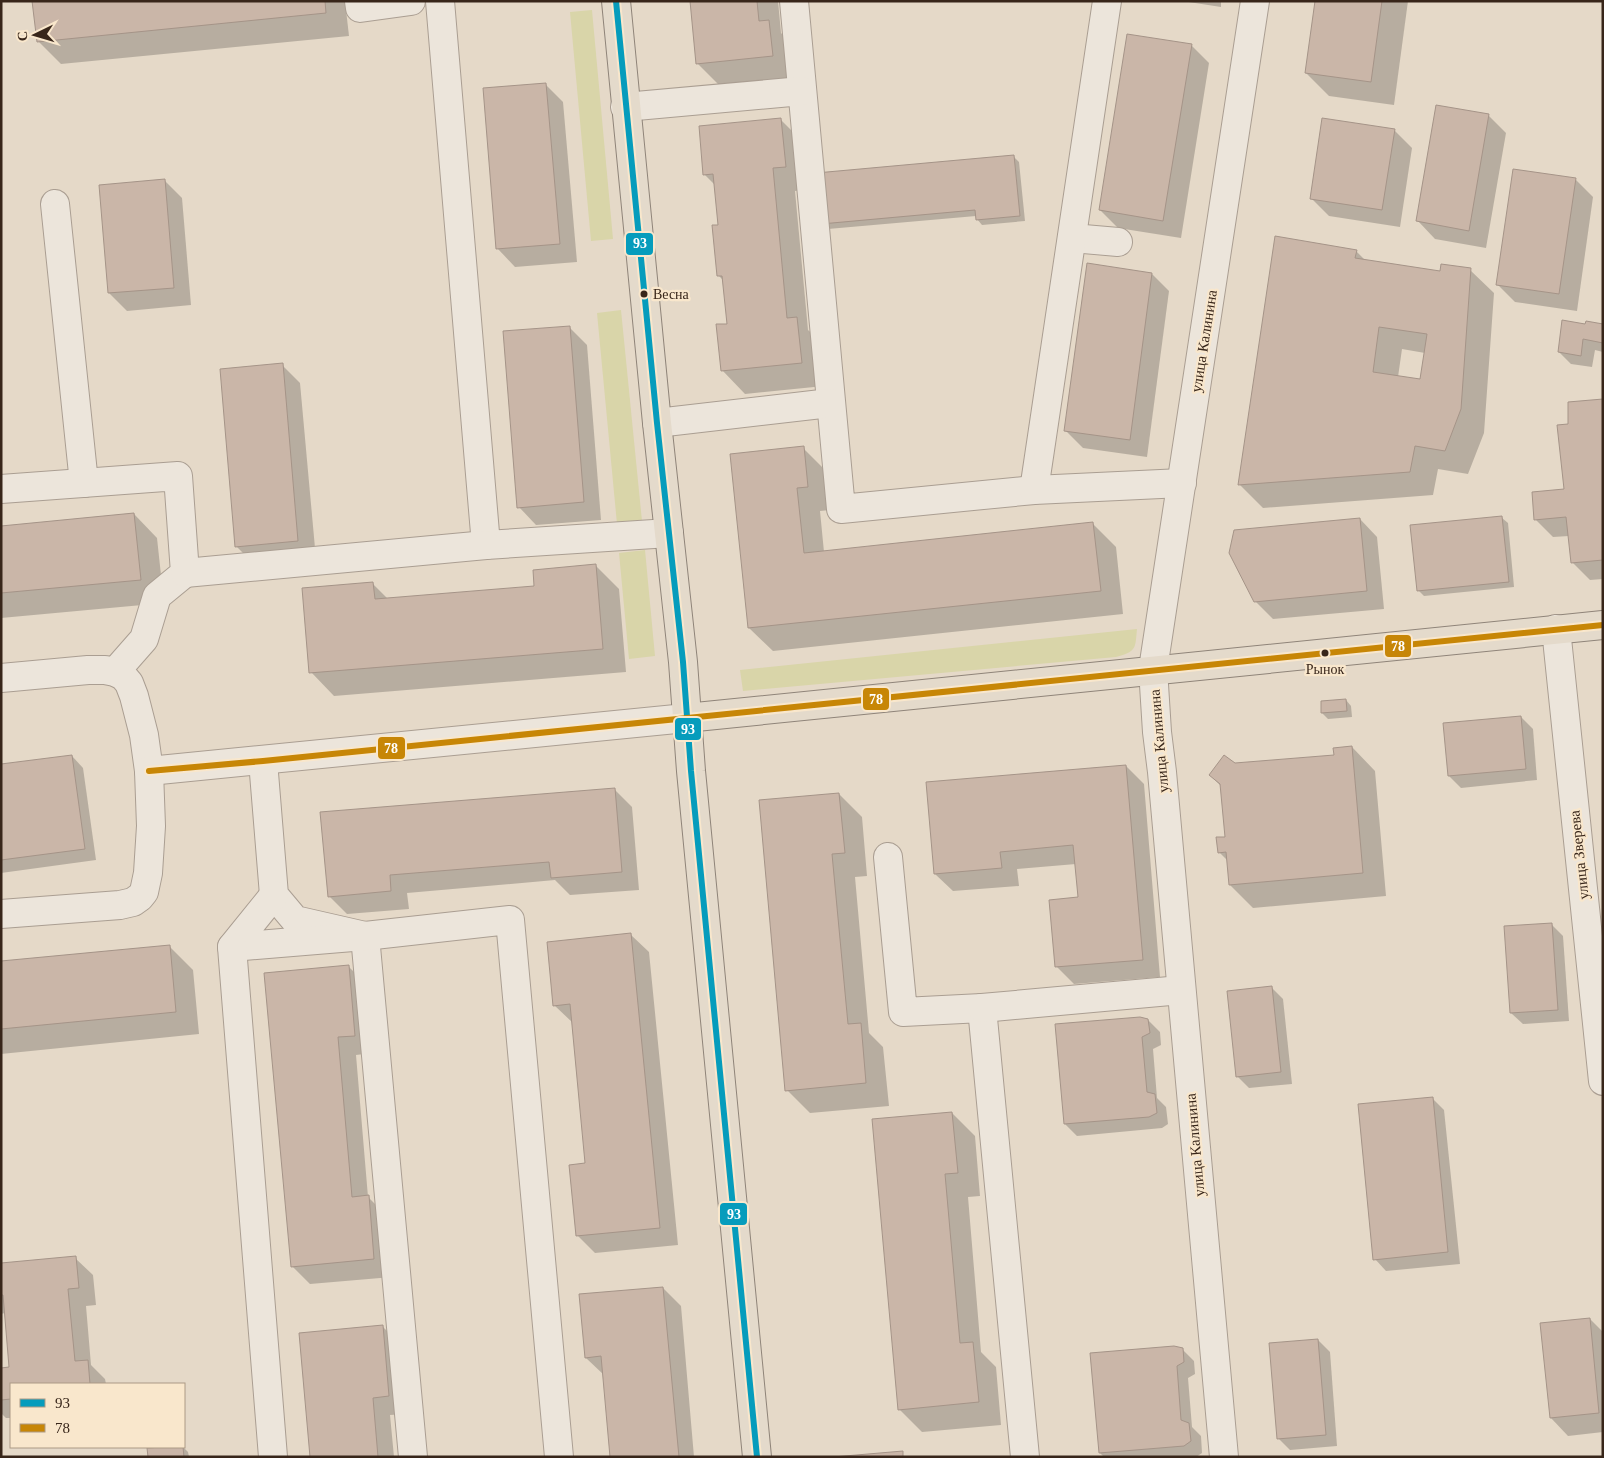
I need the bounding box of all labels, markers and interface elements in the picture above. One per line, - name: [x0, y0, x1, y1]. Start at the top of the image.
- north arrow: [10, 10, 60, 60]
- text: С: [15, 30, 30, 42]
- line badge: 93: [625, 232, 654, 256]
- text: 93: [633, 236, 647, 251]
- place label: Весна: [653, 287, 690, 302]
- street label: улица Калинина: [1188, 288, 1220, 393]
- marker: Весна: [639, 289, 649, 299]
- line badge: 78: [1384, 634, 1412, 658]
- text: 78: [1391, 639, 1405, 654]
- marker: Рынок: [1320, 648, 1330, 658]
- place label: Рынок: [1306, 662, 1344, 677]
- line badge: 78: [862, 687, 890, 711]
- street label: улица Калинина: [1146, 688, 1171, 793]
- text: 78: [869, 692, 883, 707]
- line badge: 93: [674, 717, 702, 741]
- text: 93: [681, 722, 695, 737]
- line badge: 78: [377, 736, 406, 760]
- text: 78: [384, 741, 398, 756]
- street label: улица Зверева: [1566, 809, 1592, 900]
- street label: улица Калинина: [1182, 1092, 1207, 1197]
- line badge: 93: [719, 1202, 748, 1226]
- text: 93: [727, 1207, 741, 1222]
- legend: [10, 1383, 185, 1448]
- text: 93: [55, 1395, 70, 1411]
- text: 78: [55, 1420, 70, 1436]

